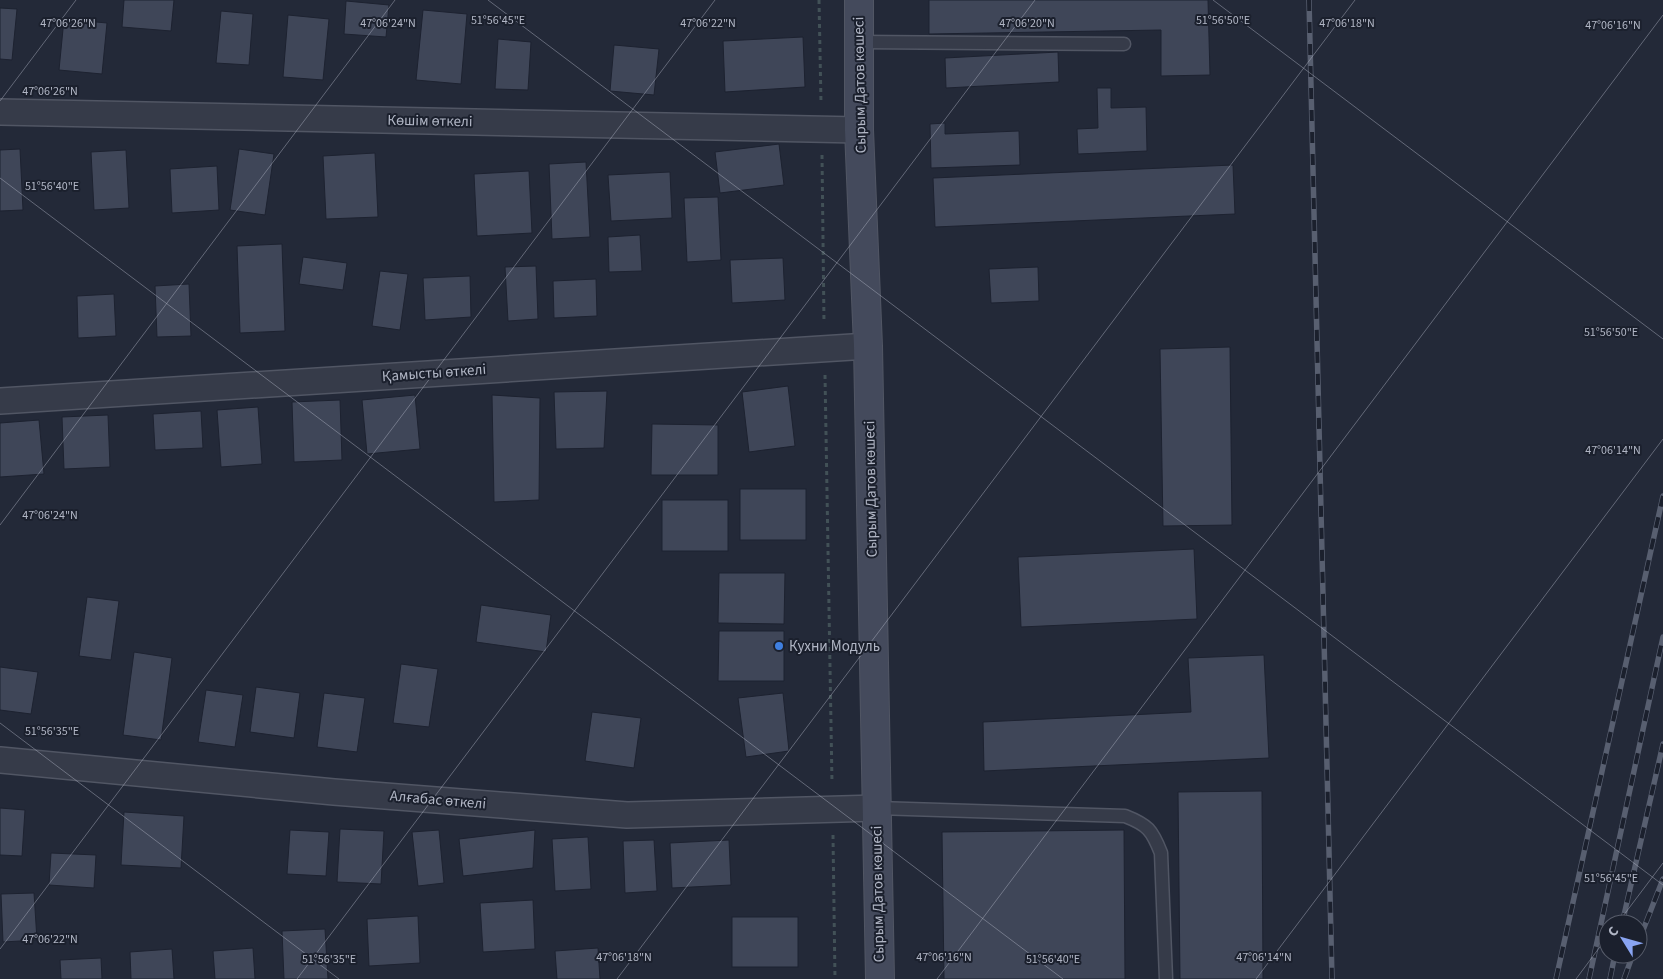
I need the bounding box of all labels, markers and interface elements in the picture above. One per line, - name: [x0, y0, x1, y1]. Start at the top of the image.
- text: 51°56'45"E: [471, 12, 525, 29]
- text: 51°56'50"E: [1196, 12, 1250, 29]
- text: 47°06'26"N: [40, 15, 96, 32]
- text: 47°06'24"N: [360, 15, 416, 32]
- text: 47°06'22"N: [680, 15, 736, 32]
- text: 47°06'20"N: [999, 15, 1055, 32]
- text: 47°06'18"N: [1319, 15, 1375, 32]
- street label: Сырым Датов көшесі: [848, 17, 872, 153]
- text: 47°06'16"N: [1585, 17, 1641, 34]
- text: 47°06'26"N: [22, 83, 78, 100]
- street label: Көшім өткелі: [387, 110, 473, 132]
- text: 51°56'40"E: [25, 178, 79, 195]
- text: 51°56'50"E: [1584, 324, 1638, 341]
- street label: Қамысты өткелі: [381, 359, 487, 387]
- street label: Сырым Датов көшесі: [859, 421, 883, 557]
- text: 47°06'14"N: [1585, 442, 1641, 459]
- text: 47°06'24"N: [22, 507, 78, 524]
- place label: Кухни Модуль: [789, 636, 880, 657]
- marker: Кухни Модуль: [773, 640, 785, 652]
- text: 51°56'35"E: [25, 723, 79, 740]
- street label: Алғабас өткелі: [389, 785, 487, 815]
- street label: Сырым Датов көшесі: [866, 826, 890, 962]
- text: 51°56'45"E: [1584, 870, 1638, 887]
- north arrow: [1598, 914, 1648, 964]
- text: С: [1603, 923, 1624, 941]
- text: 47°06'22"N: [22, 931, 78, 948]
- text: 47°06'18"N: [596, 949, 652, 966]
- text: 47°06'16"N: [916, 949, 972, 966]
- text: 47°06'14"N: [1236, 949, 1292, 966]
- text: 51°56'35"E: [302, 951, 356, 968]
- text: 51°56'40"E: [1026, 951, 1080, 968]

